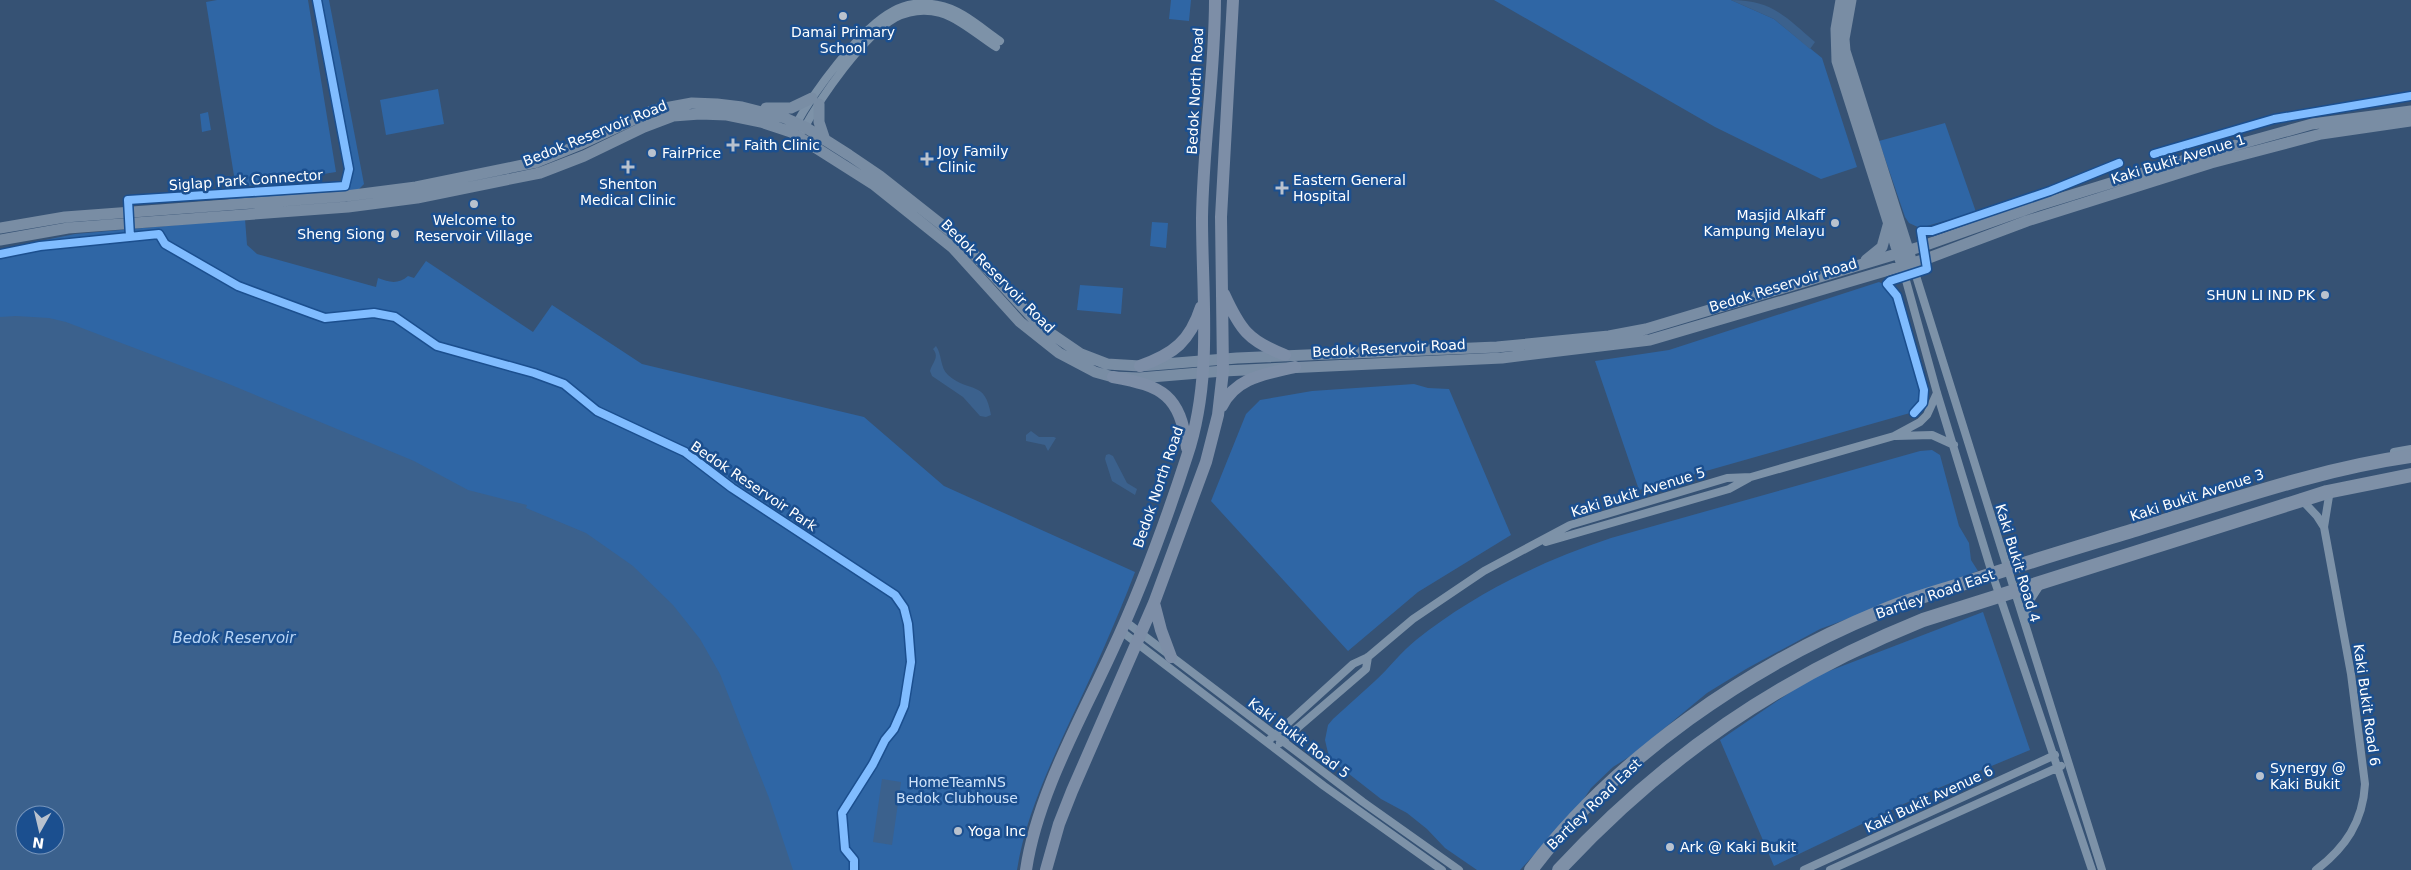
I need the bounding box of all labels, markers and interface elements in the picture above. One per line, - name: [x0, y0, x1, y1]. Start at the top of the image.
- marker: Damai Primary School: [837, 10, 849, 22]
- place label: Damai Primary School: [791, 24, 895, 56]
- street label: Bedok North Road: [1184, 27, 1206, 155]
- street label: Bedok Reservoir Road: [521, 97, 669, 169]
- street label: Kaki Bukit Avenue 1: [2109, 131, 2247, 187]
- place label: Faith Clinic: [744, 137, 820, 153]
- marker: Faith Clinic: [726, 138, 740, 152]
- place label: Joy Family Clinic: [937, 143, 1008, 175]
- place label: FairPrice: [662, 145, 721, 161]
- marker: FairPrice: [646, 147, 658, 159]
- marker: Joy Family Clinic: [920, 152, 934, 166]
- marker: Shenton Medical Clinic: [621, 160, 635, 174]
- street label: Siglap Park Connector: [168, 167, 324, 193]
- place label: Eastern General Hospital: [1293, 172, 1406, 204]
- place label: Shenton Medical Clinic: [580, 176, 676, 208]
- marker: Eastern General Hospital: [1275, 181, 1289, 195]
- marker: Welcome to Reservoir Village: [468, 198, 480, 210]
- place label: Masjid Alkaff Kampung Melayu: [1704, 207, 1825, 239]
- place label: Welcome to Reservoir Village: [415, 212, 533, 244]
- street label: Bedok Reservoir Road: [938, 216, 1058, 336]
- marker: Masjid Alkaff Kampung Melayu: [1829, 217, 1841, 229]
- place label: Sheng Siong: [297, 226, 385, 242]
- marker: Sheng Siong: [389, 228, 401, 240]
- street label: Bedok Reservoir Road: [1707, 255, 1859, 315]
- place label: SHUN LI IND PK: [2207, 287, 2316, 303]
- marker: SHUN LI IND PK: [2319, 289, 2331, 301]
- street label: Bedok Reservoir Road: [1312, 336, 1466, 360]
- street label: Bedok North Road: [1130, 424, 1186, 550]
- street label: Bedok Reservoir Park: [688, 438, 821, 535]
- street label: Kaki Bukit Avenue 5: [1569, 464, 1707, 520]
- street label: Kaki Bukit Avenue 3: [2128, 466, 2266, 524]
- street label: Kaki Bukit Road 4: [1992, 502, 2044, 624]
- street label: Bartley Road East: [1874, 566, 1997, 622]
- water label: Bedok Reservoir: [173, 629, 296, 647]
- street label: Kaki Bukit Road 6: [2351, 643, 2383, 767]
- street label: Kaki Bukit Road 5: [1245, 695, 1353, 781]
- street label: Bartley Road East: [1544, 755, 1645, 853]
- place label: Synergy @ Kaki Bukit: [2270, 760, 2346, 792]
- street label: Kaki Bukit Avenue 6: [1862, 762, 1996, 836]
- marker: Synergy @ Kaki Bukit: [2254, 770, 2266, 782]
- park label: HomeTeamNS Bedok Clubhouse: [896, 774, 1018, 806]
- north arrow: [15, 805, 65, 855]
- place label: Yoga Inc: [967, 823, 1026, 839]
- marker: Yoga Inc: [952, 825, 964, 837]
- text: N: [31, 834, 45, 852]
- place label: Ark @ Kaki Bukit: [1680, 839, 1797, 855]
- marker: Ark @ Kaki Bukit: [1664, 841, 1676, 853]

